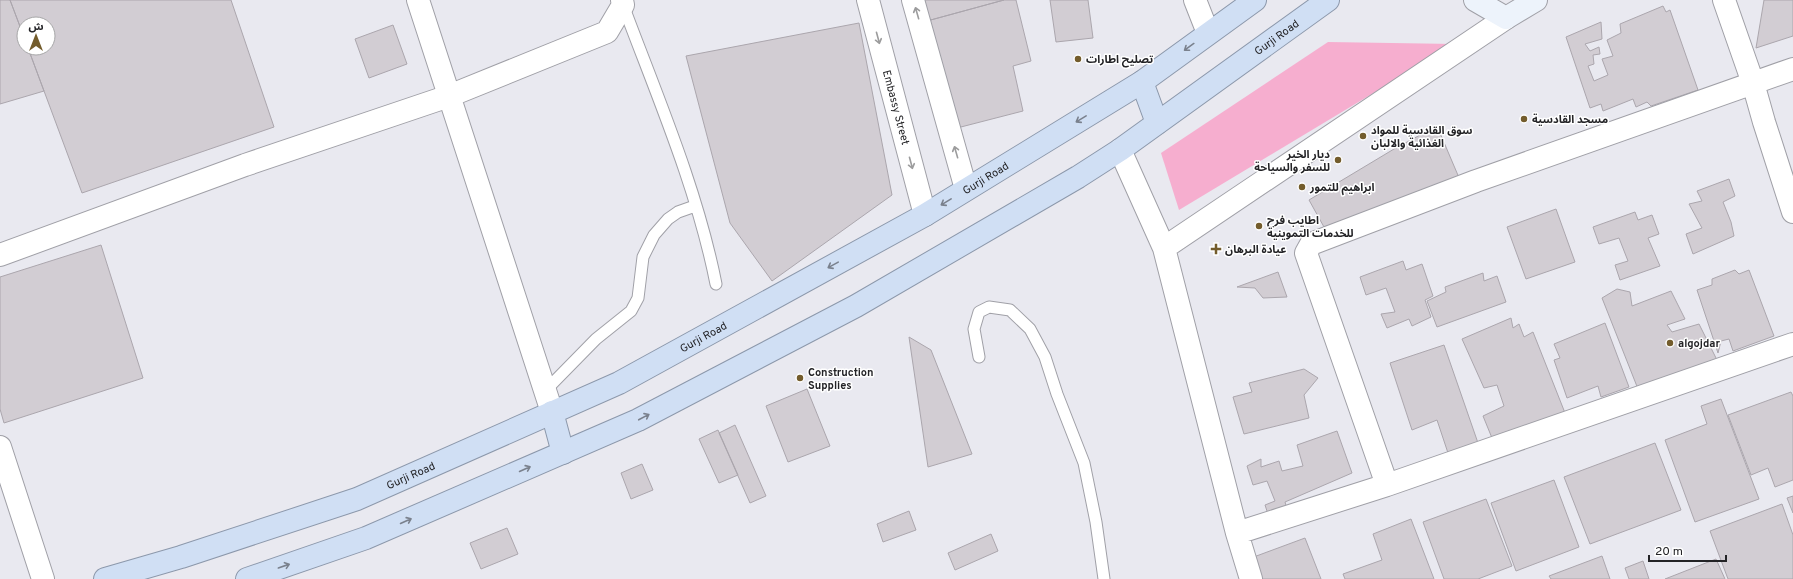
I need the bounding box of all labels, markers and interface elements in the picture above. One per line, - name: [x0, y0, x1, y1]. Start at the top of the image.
- one-way arrow: [913, 7, 920, 20]
- north arrow: [16, 16, 56, 56]
- street label: Gurji Road: [1252, 17, 1302, 59]
- text: ش: [28, 20, 44, 34]
- one-way arrow: [875, 31, 883, 44]
- one-way arrow: [1184, 43, 1195, 51]
- place label: تصليح اطارات: [1086, 53, 1153, 68]
- marker: تصليح اطارات: [1073, 54, 1083, 64]
- street label: Embassy Street: [879, 69, 912, 147]
- place label: مسجد القادسية: [1532, 113, 1608, 127]
- marker: مسجد القادسية: [1519, 114, 1529, 124]
- one-way arrow: [1076, 115, 1087, 123]
- place label: سوق القادسية للمواد الغذائية والالبان: [1371, 124, 1473, 151]
- marker: سوق القادسية للمواد الغذائية والالبان: [1358, 131, 1368, 141]
- one-way arrow: [952, 146, 959, 159]
- place label: ديار الخير للسفر والسياحة: [1254, 148, 1330, 175]
- marker: ديار الخير للسفر والسياحة: [1333, 155, 1343, 165]
- one-way arrow: [908, 157, 916, 170]
- street label: Gurji Road: [960, 159, 1012, 198]
- place label: ابراهيم للتمور: [1309, 181, 1374, 196]
- marker: ابراهيم للتمور: [1297, 182, 1307, 192]
- one-way arrow: [940, 198, 952, 206]
- place label: اطايب فرح للخدمات التموينية: [1267, 214, 1354, 241]
- marker: اطايب فرح للخدمات التموينية: [1254, 221, 1264, 231]
- marker: عيادة البرهان: [1210, 243, 1222, 255]
- place label: عيادة البرهان: [1225, 243, 1286, 257]
- one-way arrow: [827, 262, 839, 270]
- street label: Gurji Road: [678, 319, 730, 356]
- place label: algojdar: [1678, 337, 1720, 351]
- marker: algojdar: [1665, 338, 1675, 348]
- place label: Construction Supplies: [808, 366, 874, 393]
- marker: Construction Supplies: [795, 373, 805, 383]
- one-way arrow: [638, 412, 650, 420]
- street label: Gurji Road: [384, 459, 437, 493]
- one-way arrow: [519, 465, 531, 472]
- one-way arrow: [400, 517, 412, 524]
- scale bar: [1649, 537, 1726, 563]
- text: 20 m: [1655, 544, 1683, 560]
- one-way arrow: [278, 562, 290, 570]

